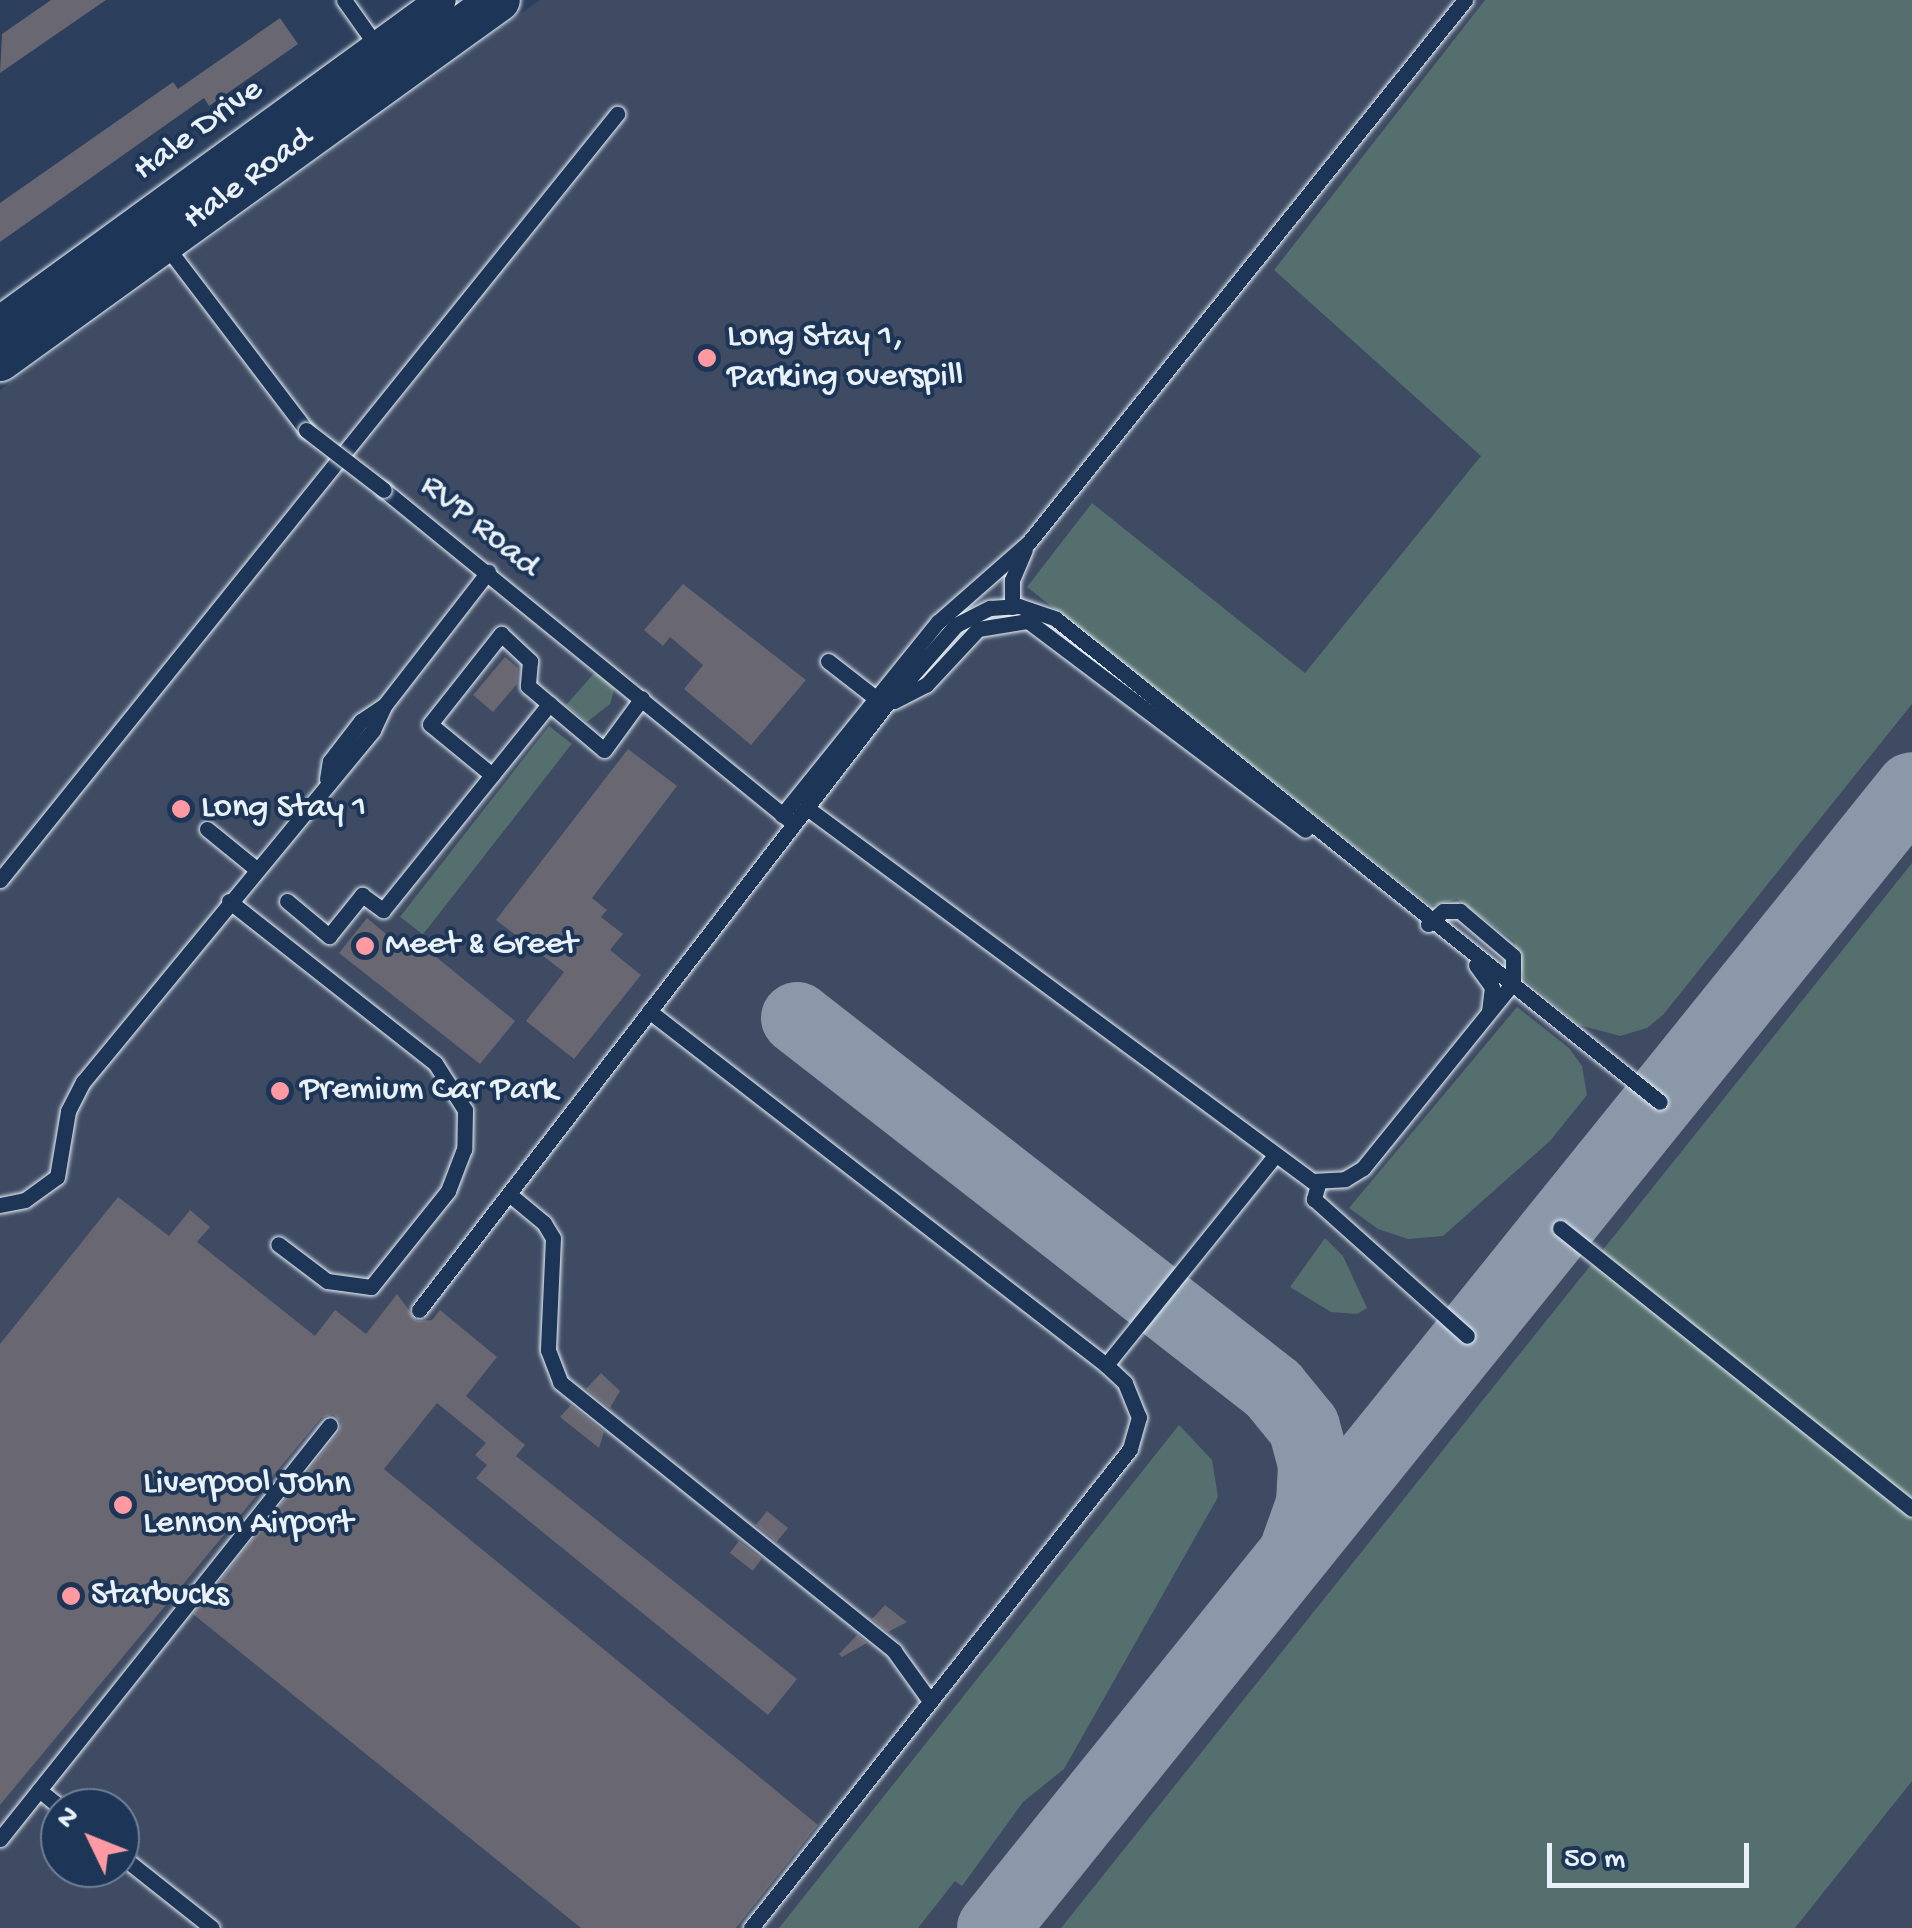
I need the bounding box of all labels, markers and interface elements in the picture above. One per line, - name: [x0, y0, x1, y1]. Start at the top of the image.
- street label: Hale Drive: [126, 70, 272, 192]
- street label: Hale Road: [176, 119, 322, 241]
- place label: Long Stay 1, Parking overspill: [727, 317, 963, 399]
- marker: Long Stay 1, Parking overspill: [696, 347, 718, 369]
- street label: RVP Road: [411, 466, 547, 588]
- place label: Long Stay 1: [201, 788, 366, 830]
- marker: Long Stay 1: [170, 798, 192, 820]
- place label: Meet & Greet: [385, 925, 577, 967]
- marker: Meet & Greet: [354, 935, 376, 957]
- place label: Premium Car Park: [300, 1070, 558, 1112]
- marker: Premium Car Park: [269, 1080, 291, 1102]
- place label: Liverpool John Lennon Airport: [143, 1464, 353, 1546]
- marker: Liverpool John Lennon Airport: [112, 1494, 134, 1516]
- place label: Starbucks: [91, 1575, 229, 1617]
- marker: Starbucks: [60, 1585, 82, 1607]
- north arrow: [40, 1788, 140, 1888]
- text: N: [51, 1801, 87, 1837]
- scale bar: [1552, 1823, 1754, 1885]
- text: 50 m: [1564, 1843, 1625, 1878]

